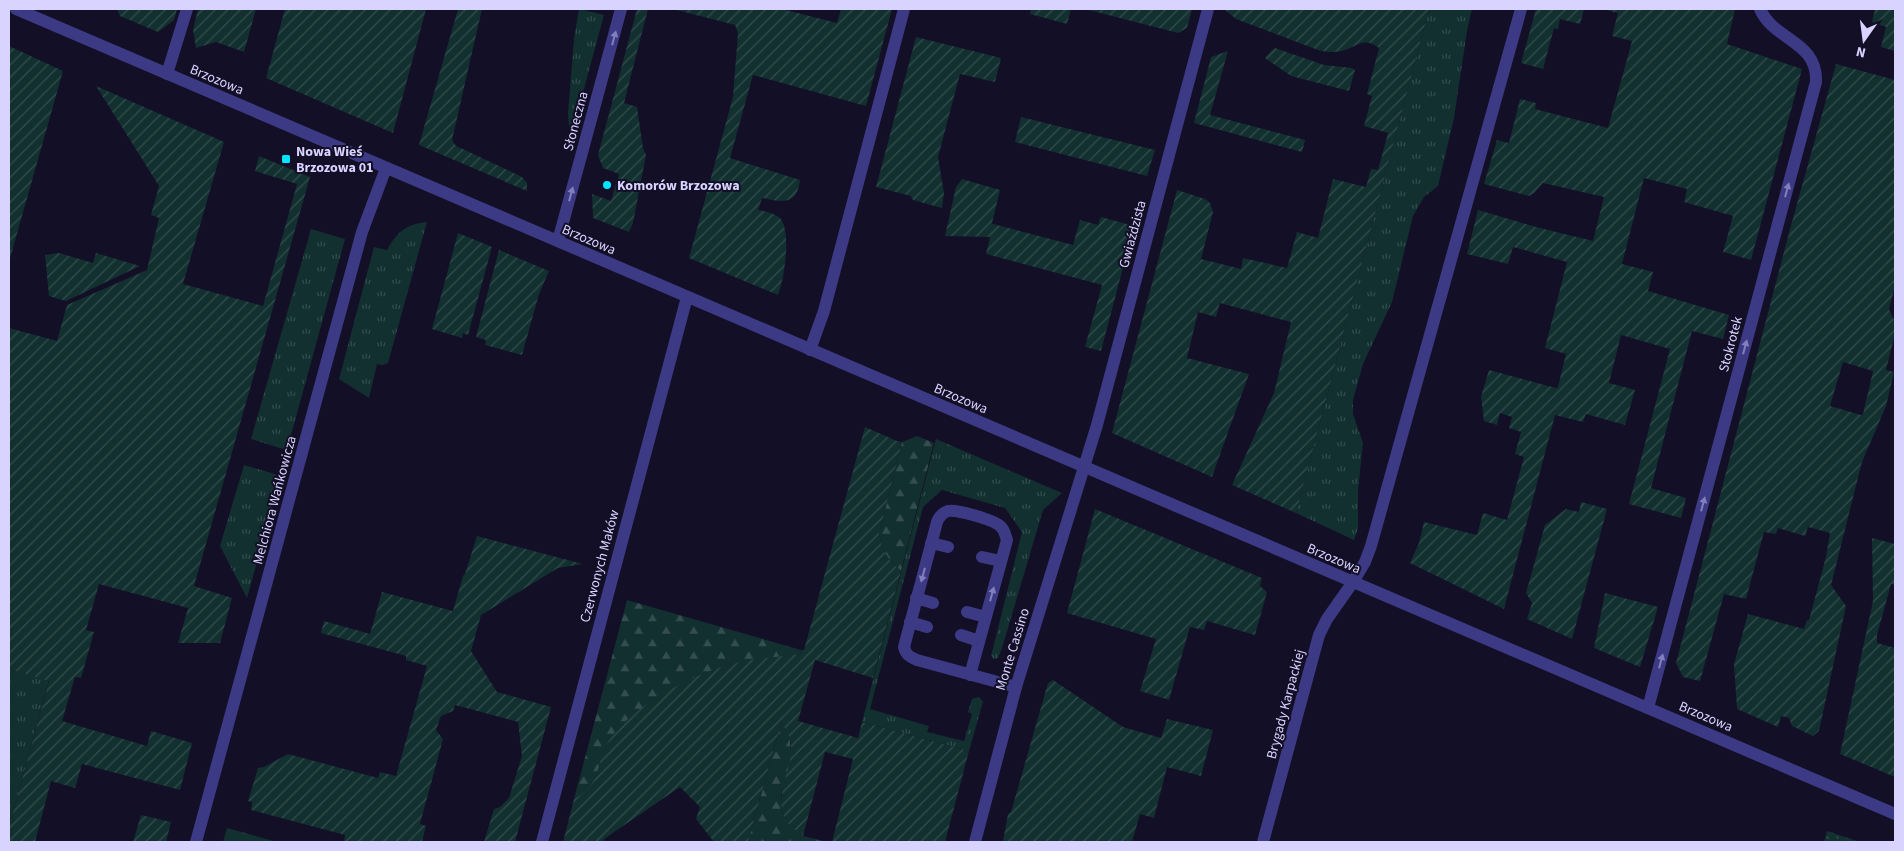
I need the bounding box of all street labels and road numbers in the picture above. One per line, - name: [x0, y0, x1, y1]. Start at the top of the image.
- street label: Brzozowa: [187, 60, 247, 100]
- street label: Słoneczna: [558, 89, 594, 153]
- street label: Gwiaździsta: [1114, 198, 1152, 270]
- street label: Brzozowa: [559, 220, 619, 260]
- street label: Stokrotek: [1714, 314, 1748, 374]
- street label: Brzozowa: [931, 379, 991, 419]
- street label: Melchiora Wańkowicza: [248, 434, 302, 567]
- street label: Czerwonych Maków: [575, 508, 625, 625]
- street label: Brzozowa: [1304, 539, 1364, 579]
- street label: Monte Cassino: [991, 606, 1035, 693]
- street label: Brygady Karpackiej: [1262, 647, 1310, 761]
- street label: Brzozowa: [1676, 697, 1736, 737]

